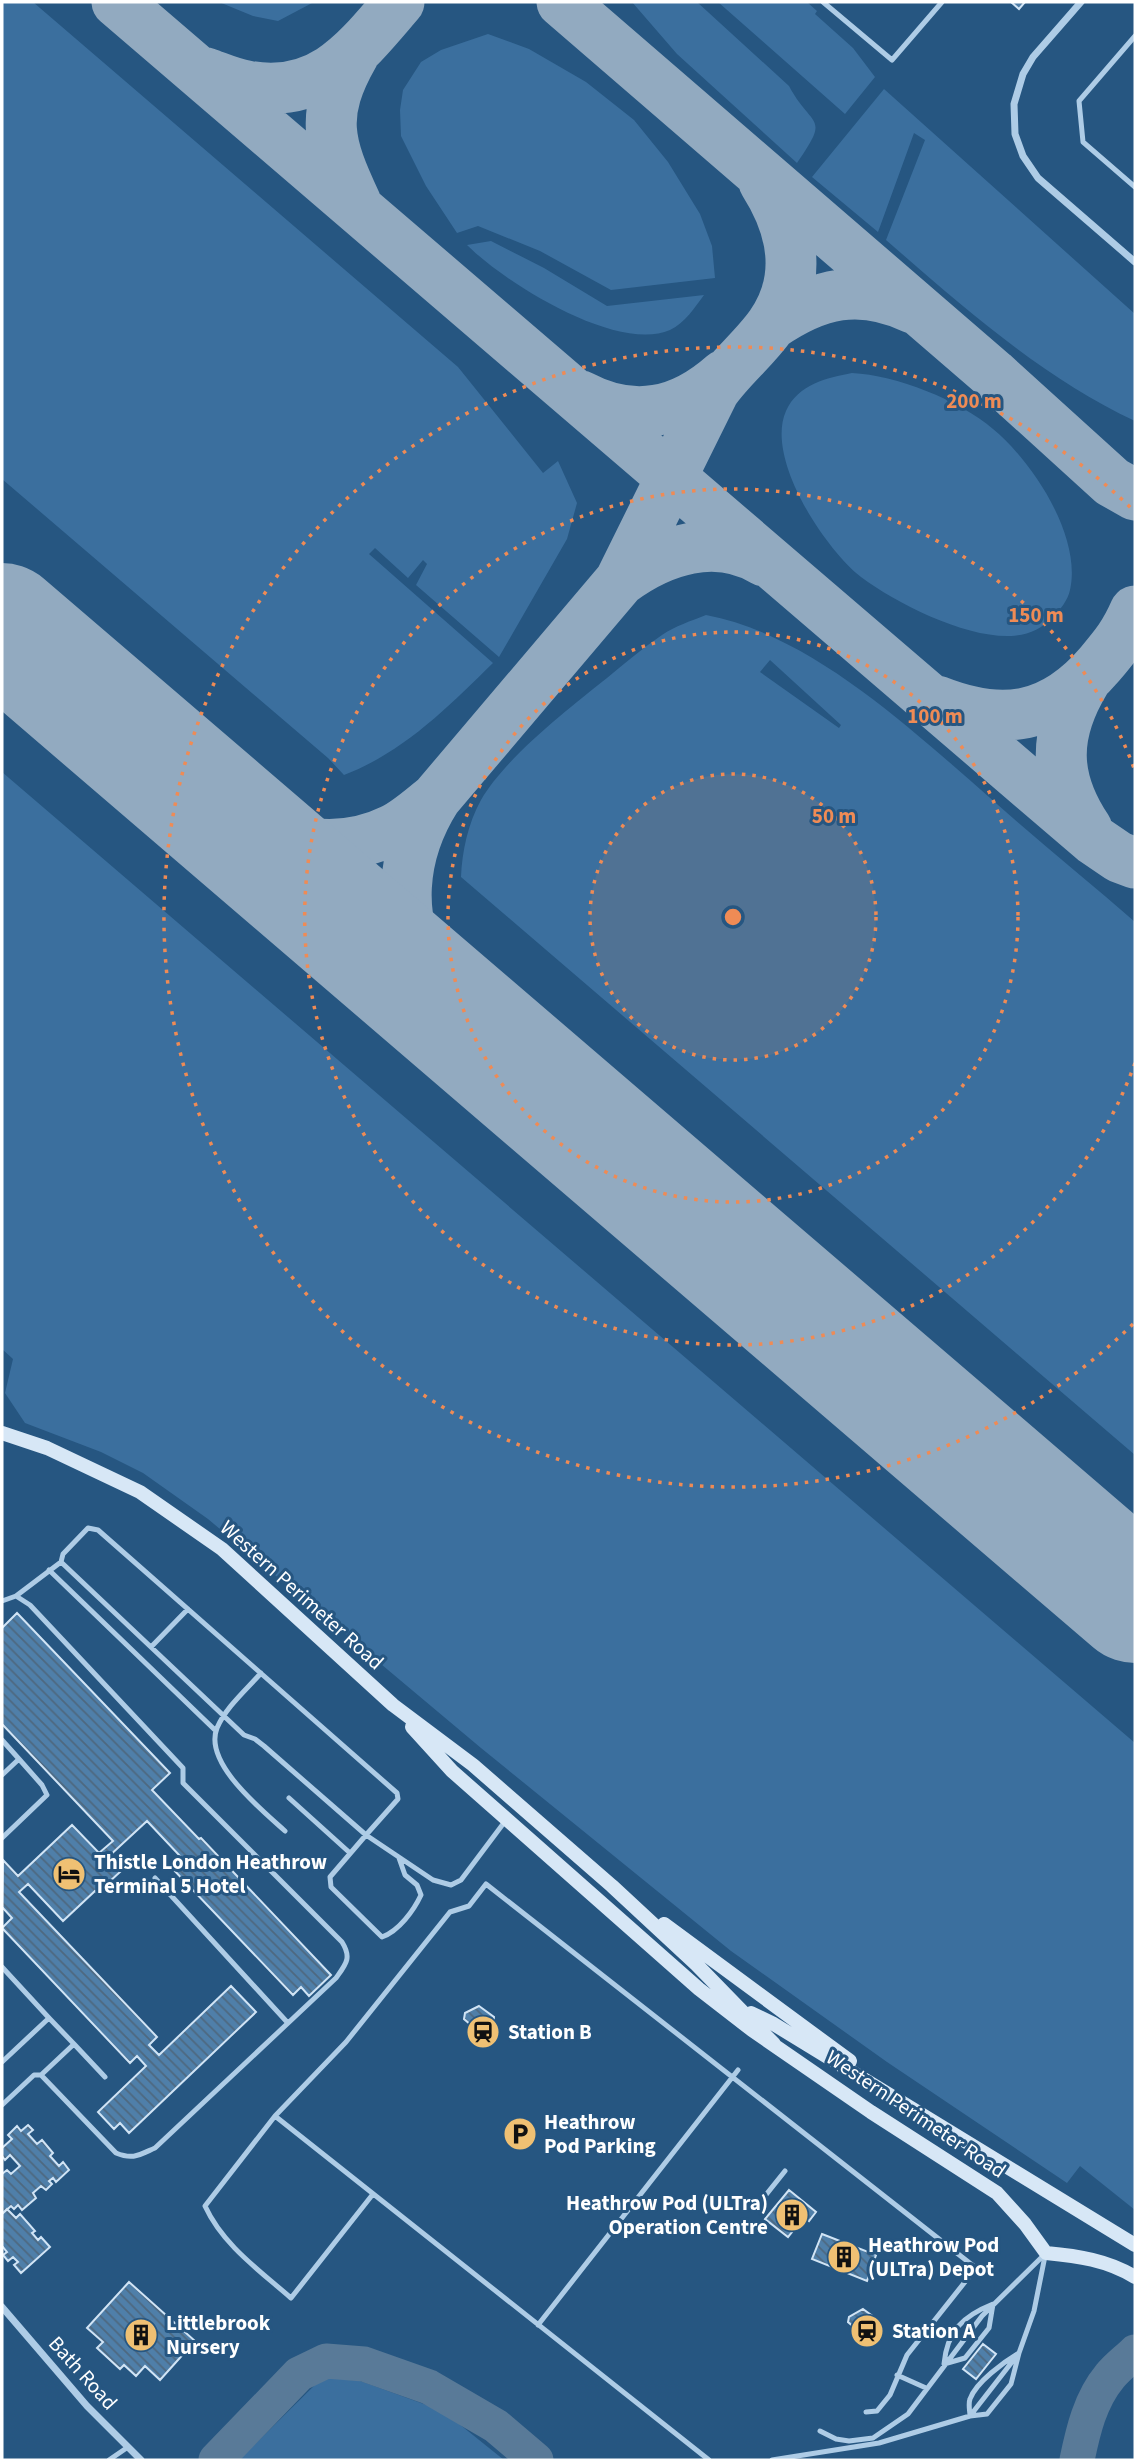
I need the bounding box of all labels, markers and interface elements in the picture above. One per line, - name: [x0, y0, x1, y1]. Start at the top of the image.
- text: 200 m: [946, 386, 1002, 416]
- text: 150 m: [1008, 600, 1064, 630]
- text: 100 m: [907, 701, 963, 731]
- text: 50 m: [812, 801, 856, 831]
- centre of rings: [721, 905, 745, 929]
- street label: Western Perimeter Road: [214, 1513, 390, 1677]
- place label: Thistle London Heathrow Terminal 5 Hotel: [94, 1847, 327, 1901]
- hotel icon: Thistle London Heathrow Terminal 5 Hotel: [50, 1855, 88, 1893]
- station icon: Station B: [464, 2013, 502, 2051]
- place label: Station B: [508, 2017, 592, 2047]
- street label: Western Perimeter Road: [820, 2043, 1012, 2185]
- place label: Heathrow Pod Parking: [544, 2107, 656, 2161]
- parking icon: Heathrow Pod Parking: [501, 2115, 539, 2153]
- place label: Heathrow Pod (ULTra) Operation Centre: [566, 2188, 768, 2242]
- building icon: Heathrow Pod (ULTra) Operation Centre: [773, 2196, 811, 2234]
- place label: Heathrow Pod (ULTra) Depot: [868, 2230, 999, 2284]
- building icon: Heathrow Pod (ULTra) Depot: [825, 2238, 863, 2276]
- place label: Littlebrook Nursery: [166, 2308, 271, 2362]
- station icon: Station A: [848, 2312, 886, 2350]
- building icon: Littlebrook Nursery: [122, 2316, 160, 2354]
- place label: Station A: [892, 2316, 976, 2346]
- street label: Bath Road: [42, 2329, 124, 2417]

